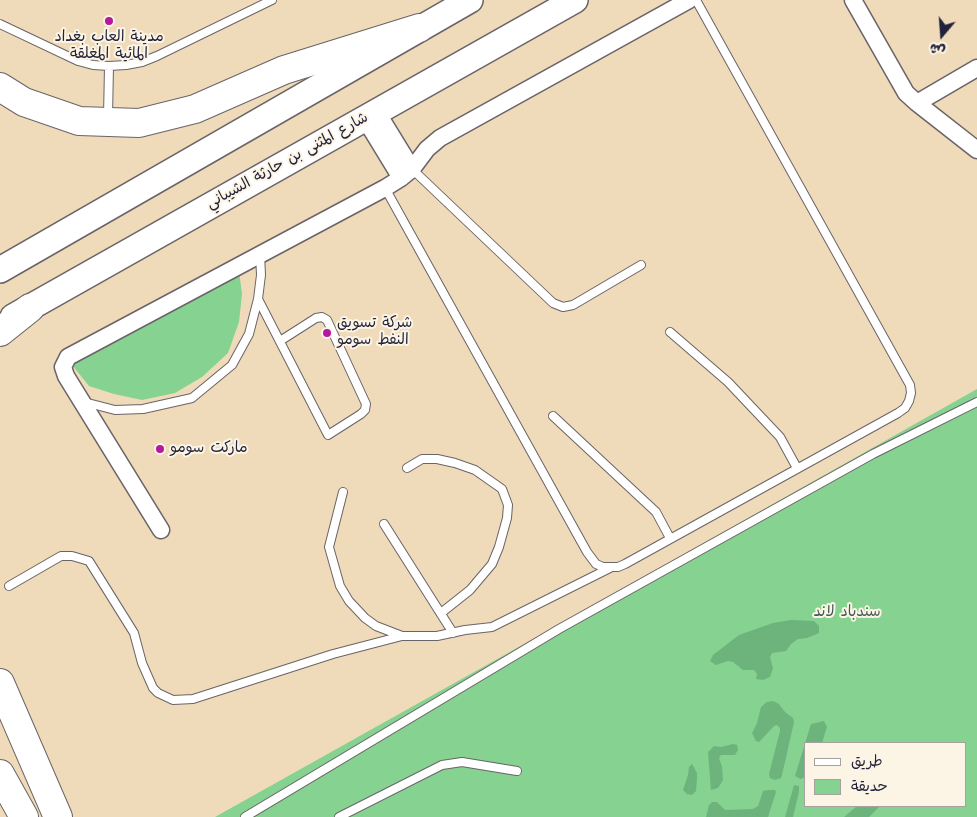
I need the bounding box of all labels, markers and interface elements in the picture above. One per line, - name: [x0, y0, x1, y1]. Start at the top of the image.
- north arrow: [917, 10, 967, 60]
- marker: مدينة العاب بغداد المائية المغلقة: [103, 15, 115, 27]
- place label: مدينة العاب بغداد المائية المغلقة: [54, 29, 164, 64]
- text: ش: [927, 36, 948, 62]
- street label: شارع المثنى بن حارثة الشيباني: [204, 110, 372, 214]
- place label: شركة تسويق النفط سومو: [337, 315, 412, 350]
- marker: شركة تسويق النفط سومو: [321, 327, 333, 339]
- place label: ماركت سومو: [170, 440, 248, 458]
- marker: ماركت سومو: [154, 443, 166, 455]
- park label: سندباد لاند: [813, 604, 881, 622]
- legend: [804, 742, 967, 807]
- text: طريق: [851, 750, 883, 774]
- text: حديقة: [851, 775, 888, 799]

